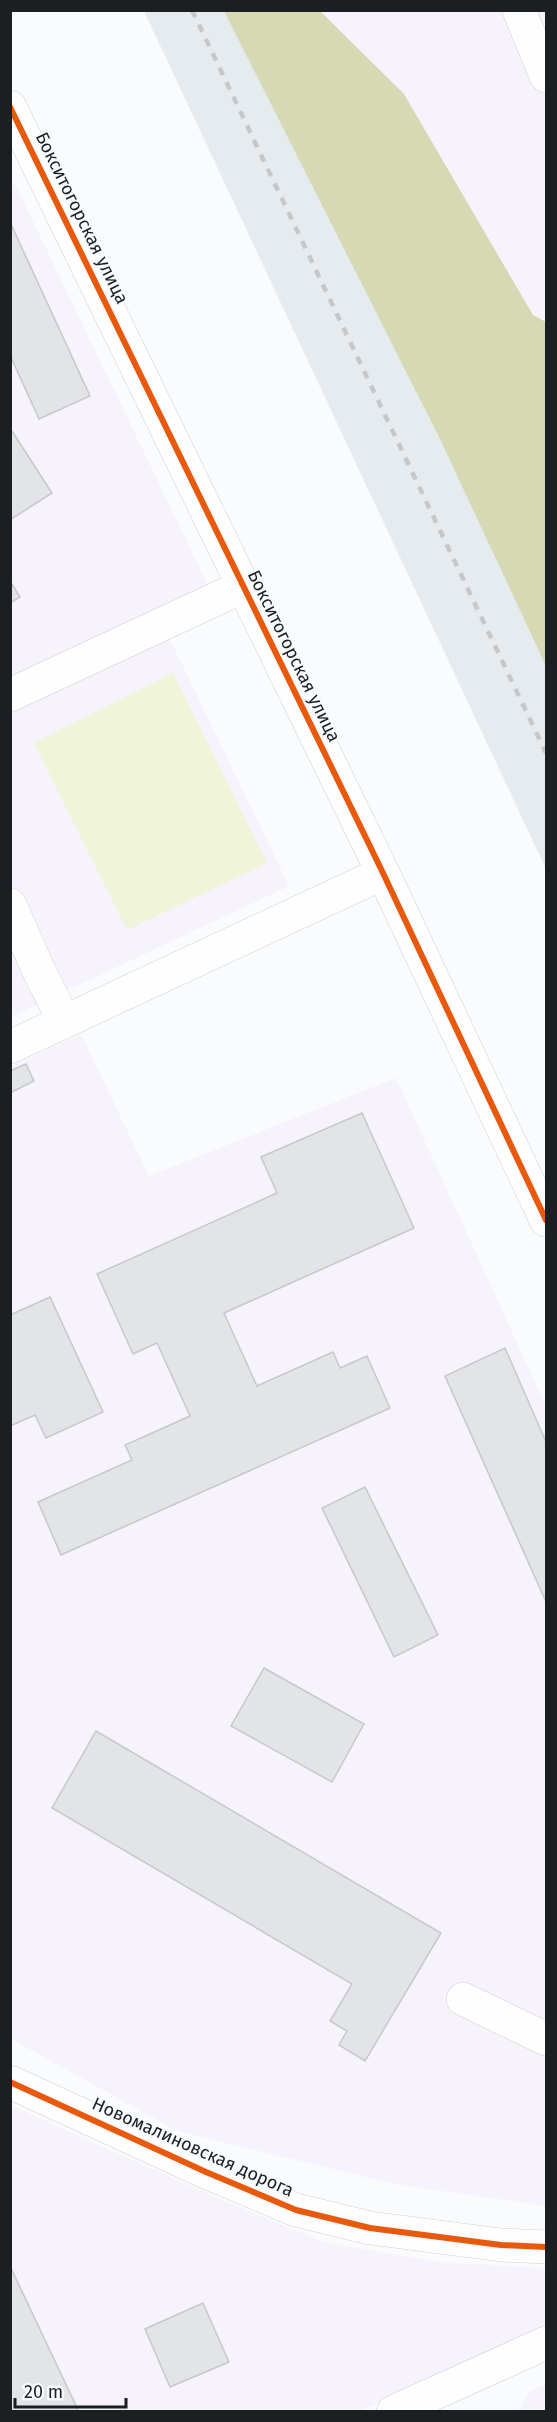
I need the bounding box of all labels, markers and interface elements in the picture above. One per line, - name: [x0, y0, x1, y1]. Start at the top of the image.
- street label: Бокситогорская улица: [31, 128, 133, 308]
- street label: Бокситогорская улица: [243, 566, 345, 746]
- street label: Новомалиновская дорога: [89, 2093, 297, 2201]
- scale bar: [15, 2371, 126, 2409]
- text: 20 m: [24, 2381, 63, 2403]

